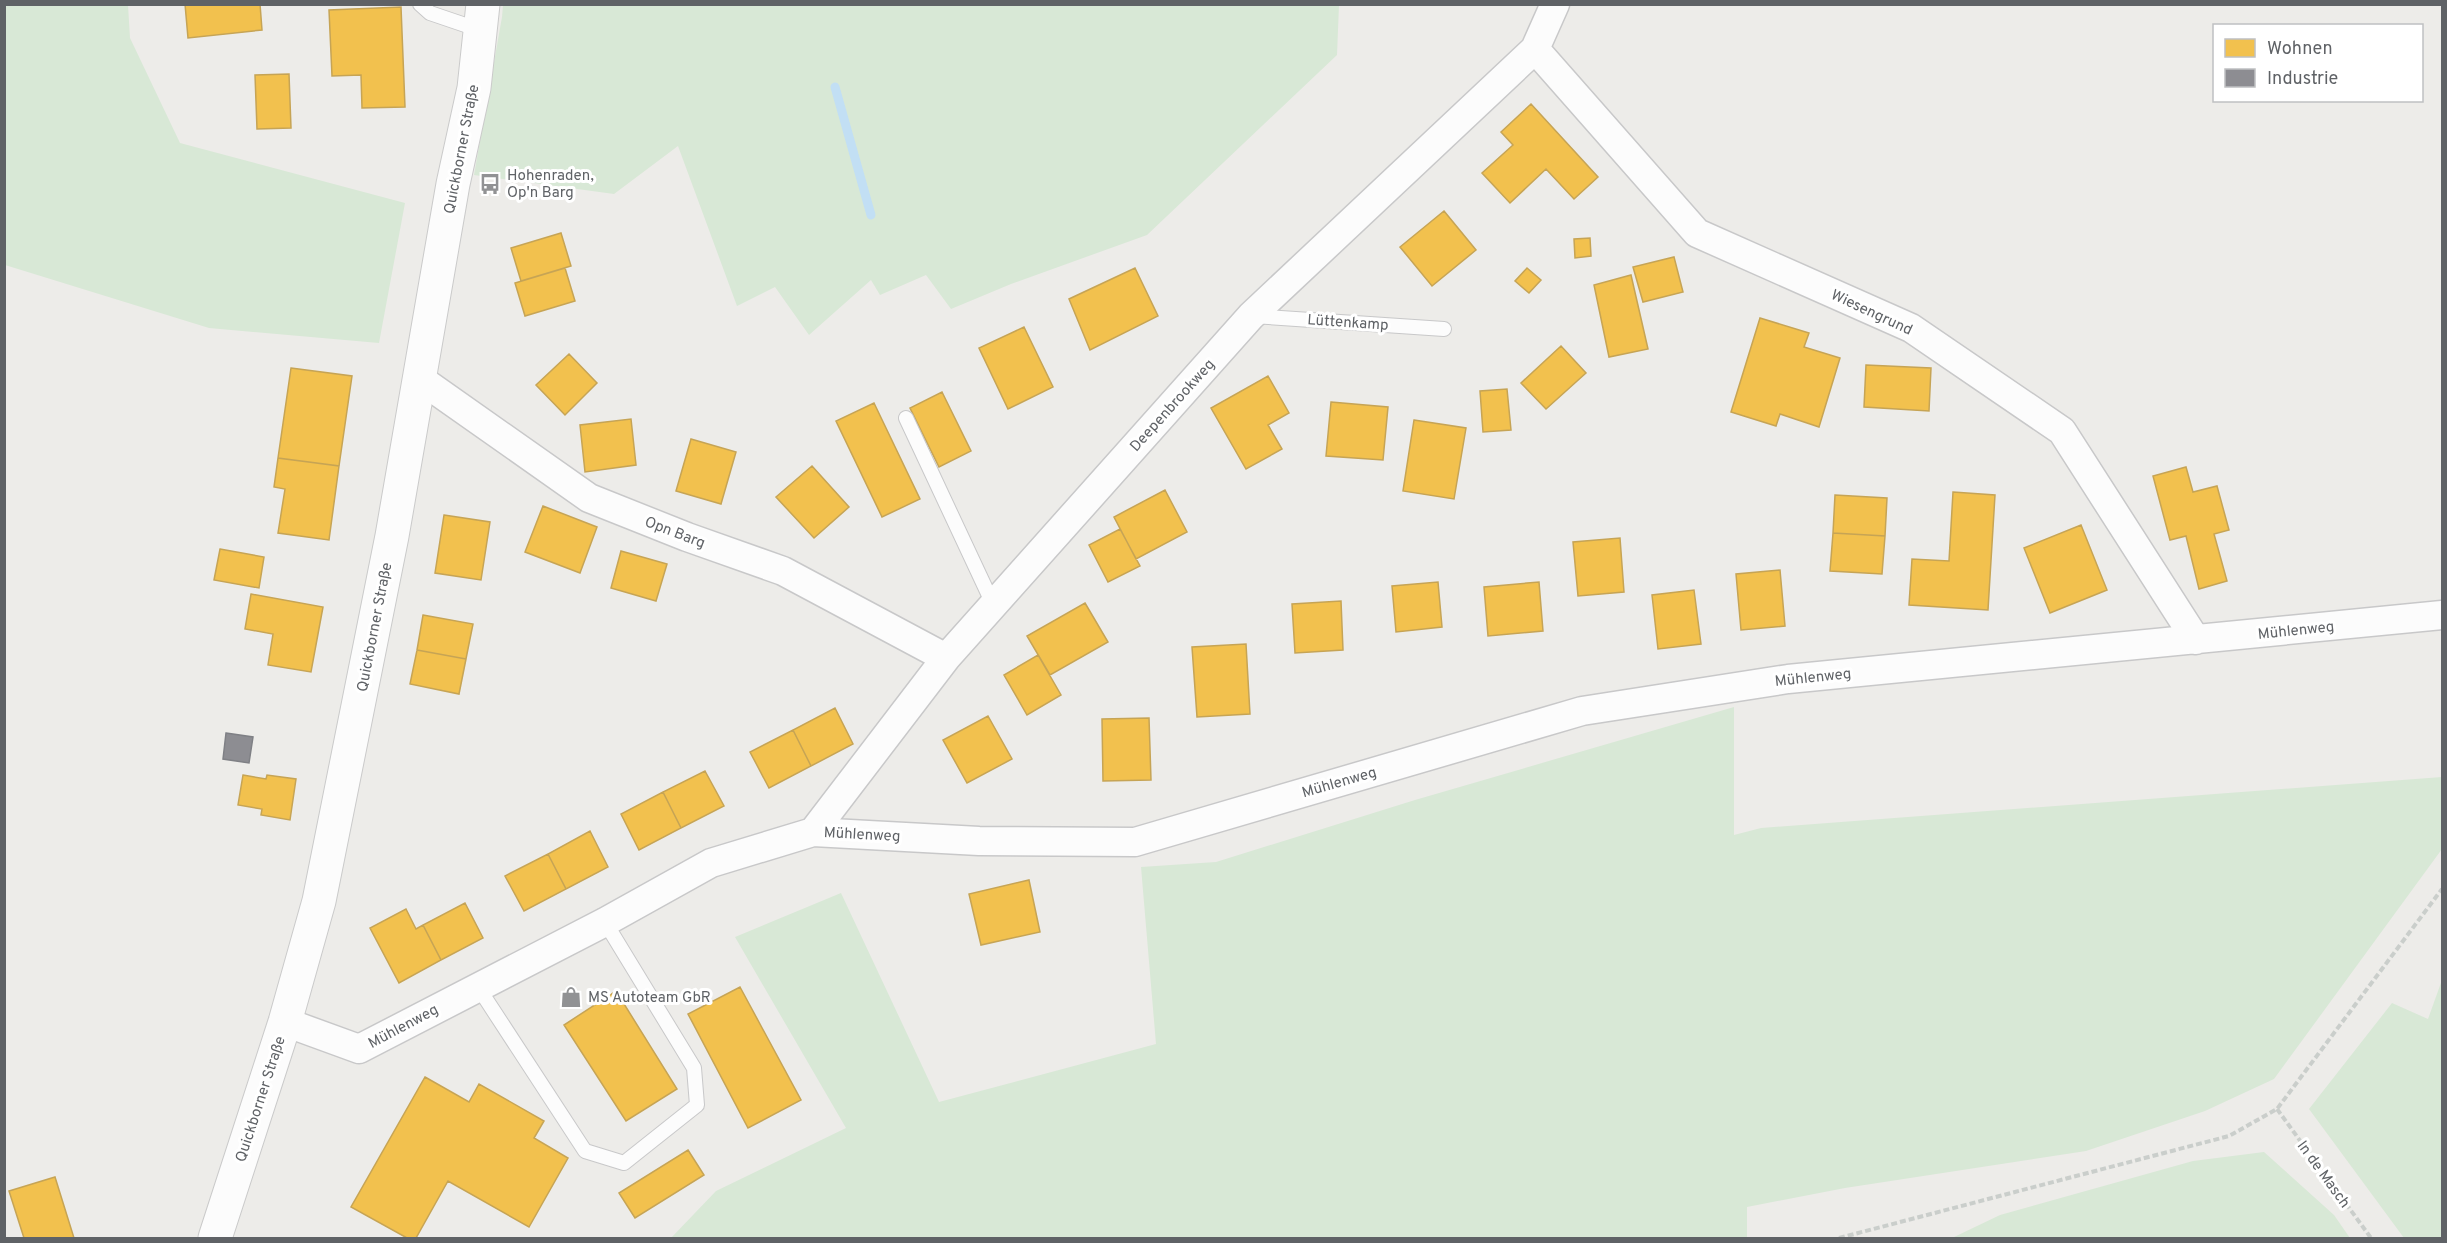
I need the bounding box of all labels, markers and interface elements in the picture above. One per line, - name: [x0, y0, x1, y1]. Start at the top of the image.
- legend: [2213, 24, 2423, 102]
- text: Wohnen: [2267, 38, 2333, 61]
- text: Industrie: [2267, 68, 2338, 91]
- street label: Quickborner Straße: [441, 83, 484, 216]
- place label: Hohenraden, Op'n Barg: [507, 167, 594, 203]
- bus stop icon: Hohenraden, Op'n Barg: [478, 172, 502, 196]
- street label: Wiesengrund: [1827, 286, 1915, 341]
- street label: Lüttenkamp: [1307, 311, 1389, 336]
- street label: Deepenbrookweg: [1127, 356, 1220, 456]
- street label: Opn Barg: [641, 513, 707, 554]
- street label: Quickborner Straße: [354, 561, 397, 694]
- street label: Mühlenweg: [2257, 618, 2335, 645]
- street label: Mühlenweg: [1774, 665, 1852, 692]
- street label: Mühlenweg: [1300, 764, 1379, 803]
- street label: Mühlenweg: [823, 824, 901, 847]
- shop icon: MS Autoteam GbR: [559, 985, 583, 1009]
- place label: MS Autoteam GbR: [588, 989, 711, 1008]
- street label: Mühlenweg: [365, 1001, 442, 1054]
- street label: Quickborner Straße: [232, 1034, 291, 1165]
- street label: In de Masch: [2292, 1138, 2354, 1212]

